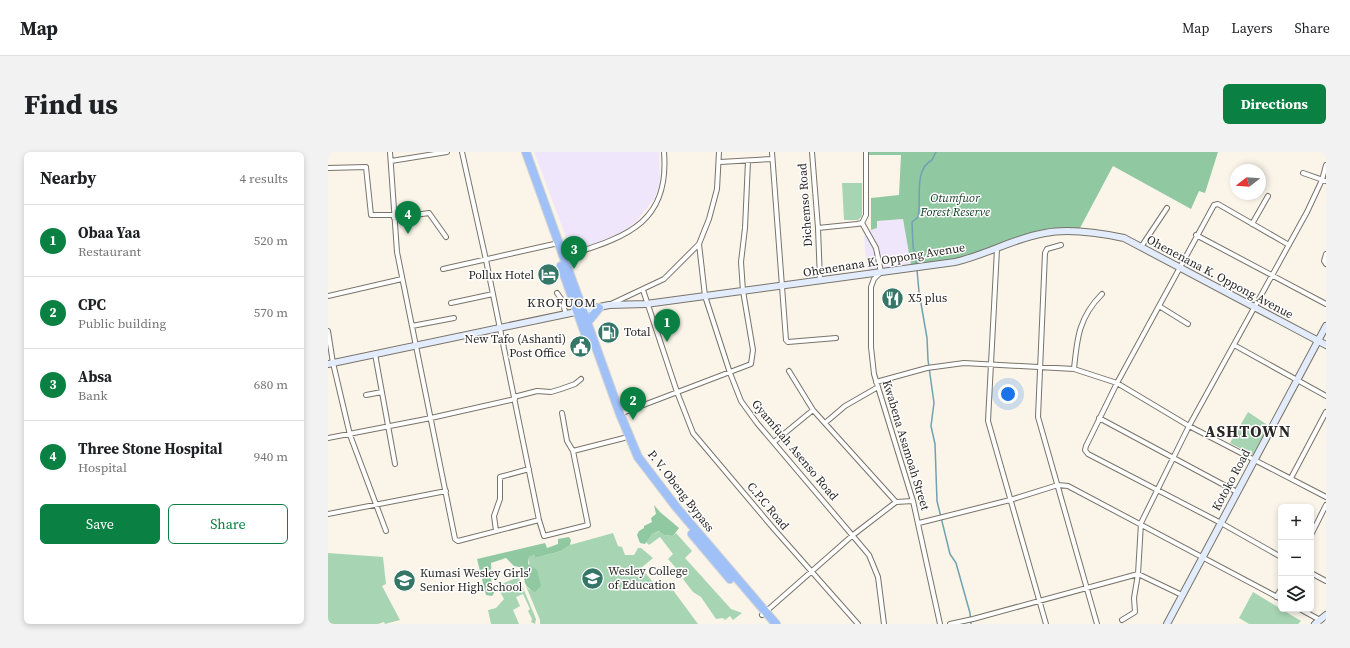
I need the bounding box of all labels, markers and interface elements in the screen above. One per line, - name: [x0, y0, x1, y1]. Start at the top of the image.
- text: Map: [20, 15, 58, 41]
- text: Map: [1182, 18, 1209, 38]
- text: Layers: [1231, 18, 1273, 38]
- text: Share: [1295, 18, 1330, 38]
- button: Directions: [1223, 84, 1326, 124]
- text: Find us: [24, 85, 118, 123]
- street label: Dichemso Road: [794, 162, 816, 247]
- north arrow: [1230, 164, 1266, 200]
- text: Nearby: [40, 166, 96, 190]
- text: 4 results: [240, 170, 288, 187]
- park label: Otumfuor Forest Reserve: [919, 190, 990, 220]
- pin: 4: [395, 201, 421, 234]
- text: Obaa Yaa: [78, 222, 140, 243]
- text: 1: [49, 232, 57, 249]
- text: 520 m: [254, 232, 288, 249]
- street label: Ohenenana K. Oppong Avenue: [1144, 232, 1296, 322]
- pin: 3: [561, 236, 587, 269]
- street label: Ohenenana K. Oppong Avenue: [802, 239, 966, 281]
- text: Restaurant: [78, 243, 141, 260]
- hotel icon: Pollux Hotel: [536, 262, 562, 288]
- place label: Pollux Hotel: [468, 267, 534, 283]
- restaurant icon: X5 plus: [879, 285, 905, 311]
- place label: X5 plus: [908, 290, 947, 306]
- text: CPC: [78, 294, 106, 315]
- district label: KROFUOM: [527, 294, 597, 311]
- text: 2: [49, 304, 57, 321]
- text: 570 m: [254, 304, 288, 321]
- pin: 1: [654, 309, 680, 342]
- text: Public building: [78, 315, 166, 332]
- fuel station icon: Total: [596, 319, 622, 345]
- place label: Total: [624, 324, 651, 340]
- place label: New Tafo (Ashanti) Post Office: [465, 331, 566, 361]
- public building icon: New Tafo (Ashanti) Post Office: [568, 333, 594, 359]
- text: Absa: [78, 366, 112, 387]
- text: 3: [49, 376, 57, 393]
- text: 680 m: [254, 376, 288, 393]
- street label: Kwabena Asamoah Street: [879, 378, 933, 512]
- your location: [998, 384, 1018, 404]
- text: Bank: [78, 387, 108, 404]
- pin: 2: [620, 387, 646, 420]
- street label: Gyamfuah Asenso Road: [748, 396, 842, 504]
- district label: ASHTOWN: [1205, 420, 1291, 442]
- text: Three Stone Hospital: [78, 438, 223, 459]
- street label: Kotoko Road: [1208, 446, 1254, 514]
- street label: P. V. Obeng Bypass: [644, 447, 718, 535]
- text: 4: [49, 448, 57, 465]
- text: 940 m: [254, 448, 288, 465]
- text: Hospital: [78, 459, 127, 476]
- street label: C.P.C Road: [743, 479, 793, 533]
- button: Save: [40, 504, 160, 544]
- button: Share: [168, 504, 288, 544]
- map controls: [1278, 504, 1314, 612]
- button: +: [1278, 504, 1314, 540]
- button: −: [1278, 540, 1314, 576]
- place label: Wesley College of Education: [608, 563, 688, 593]
- place label: Kumasi Wesley Girls' Senior High School: [420, 565, 531, 595]
- school or university icon: Wesley College of Education: [579, 565, 605, 591]
- school or university icon: Kumasi Wesley Girls' Senior High School: [392, 567, 418, 593]
- button: layers: [1278, 576, 1314, 612]

